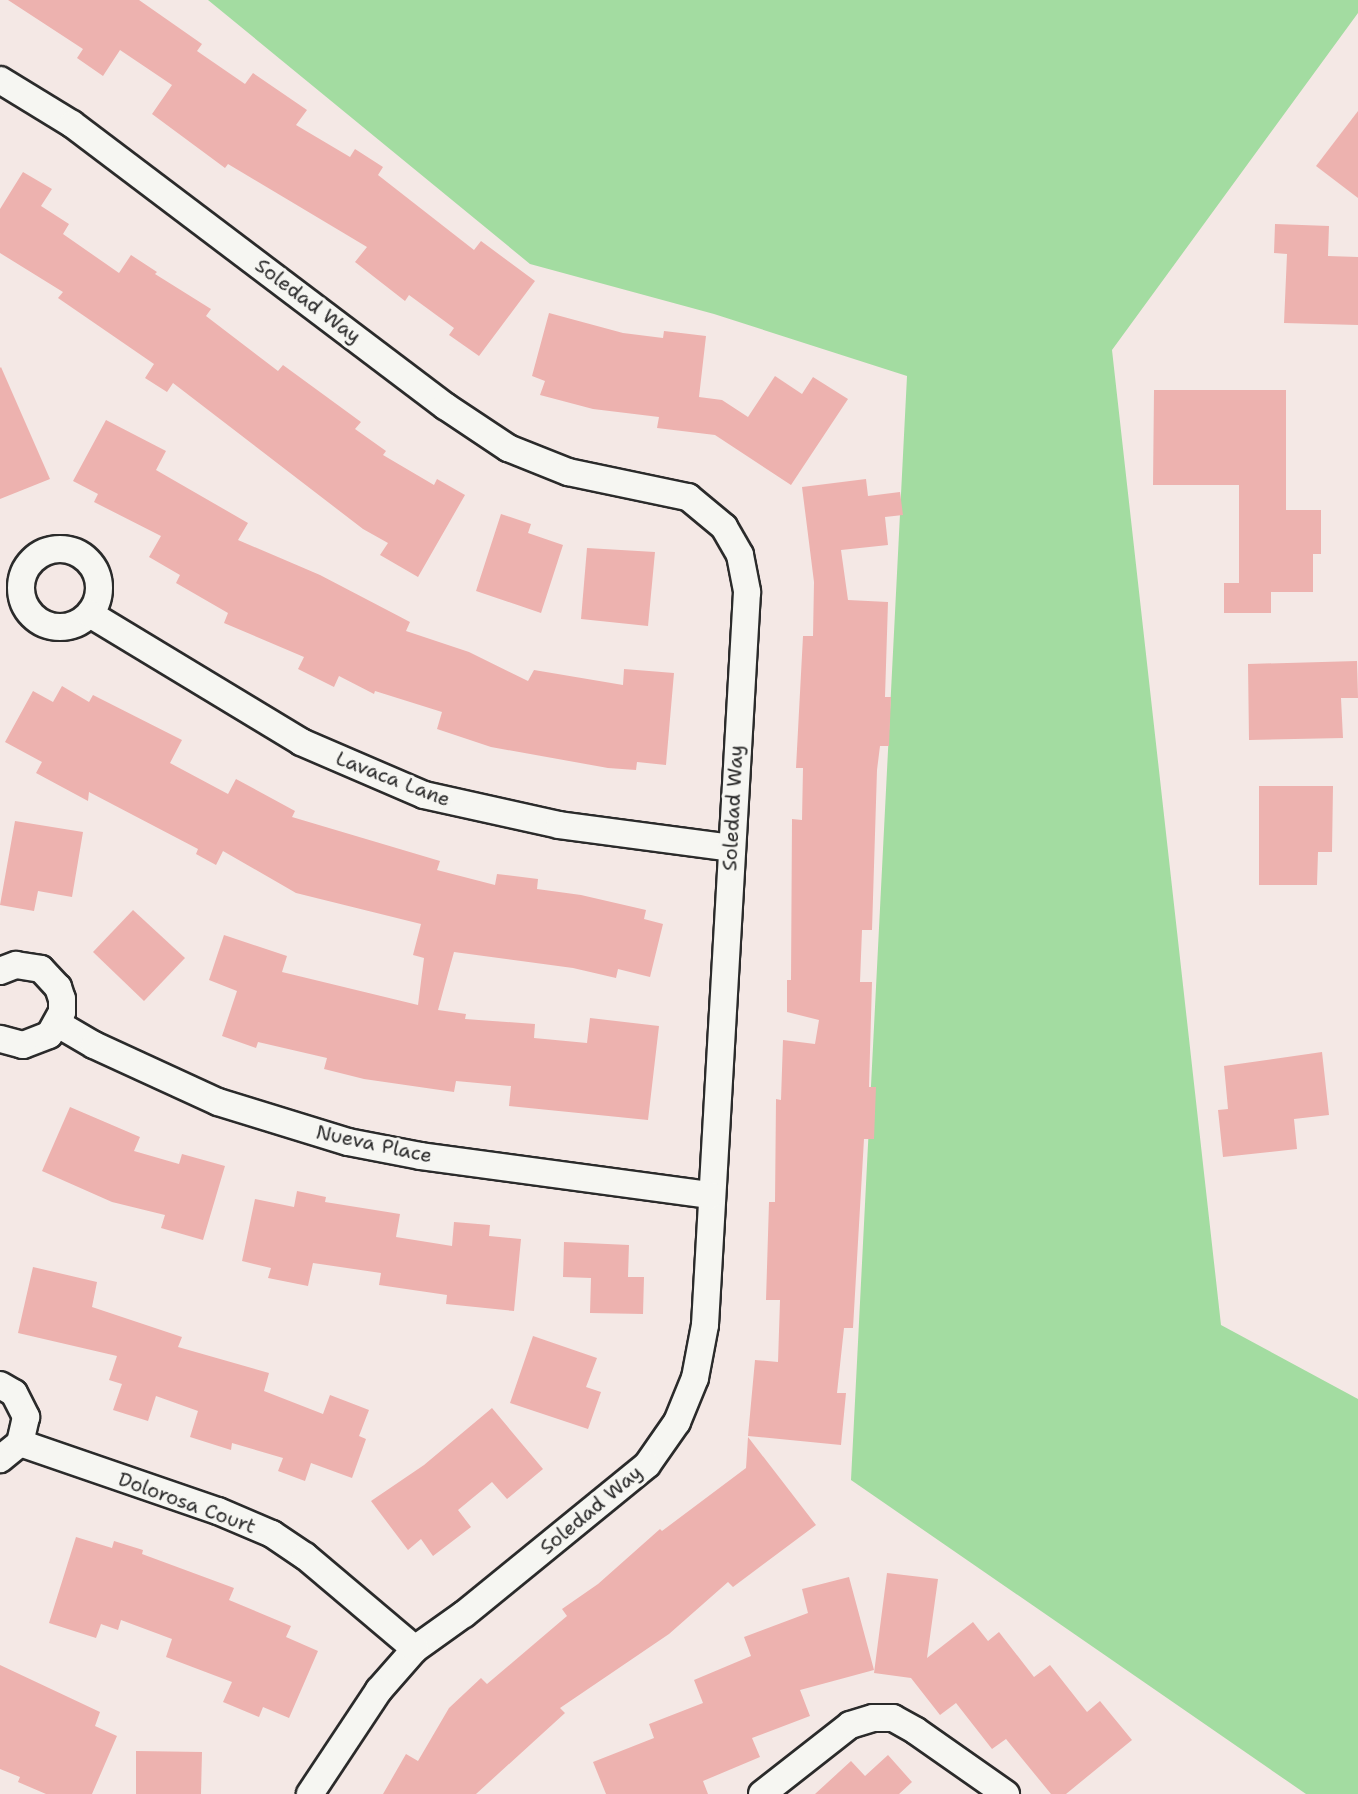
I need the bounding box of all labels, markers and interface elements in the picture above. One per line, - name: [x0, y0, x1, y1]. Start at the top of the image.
- street label: Soledad Way: [250, 253, 366, 349]
- street label: Soledad Way: [718, 744, 748, 872]
- street label: Lavaca Lane: [332, 746, 454, 812]
- street label: Nueva Place: [314, 1120, 434, 1168]
- street label: Soledad Way: [535, 1460, 647, 1560]
- street label: Dolorosa Court: [115, 1467, 259, 1539]

